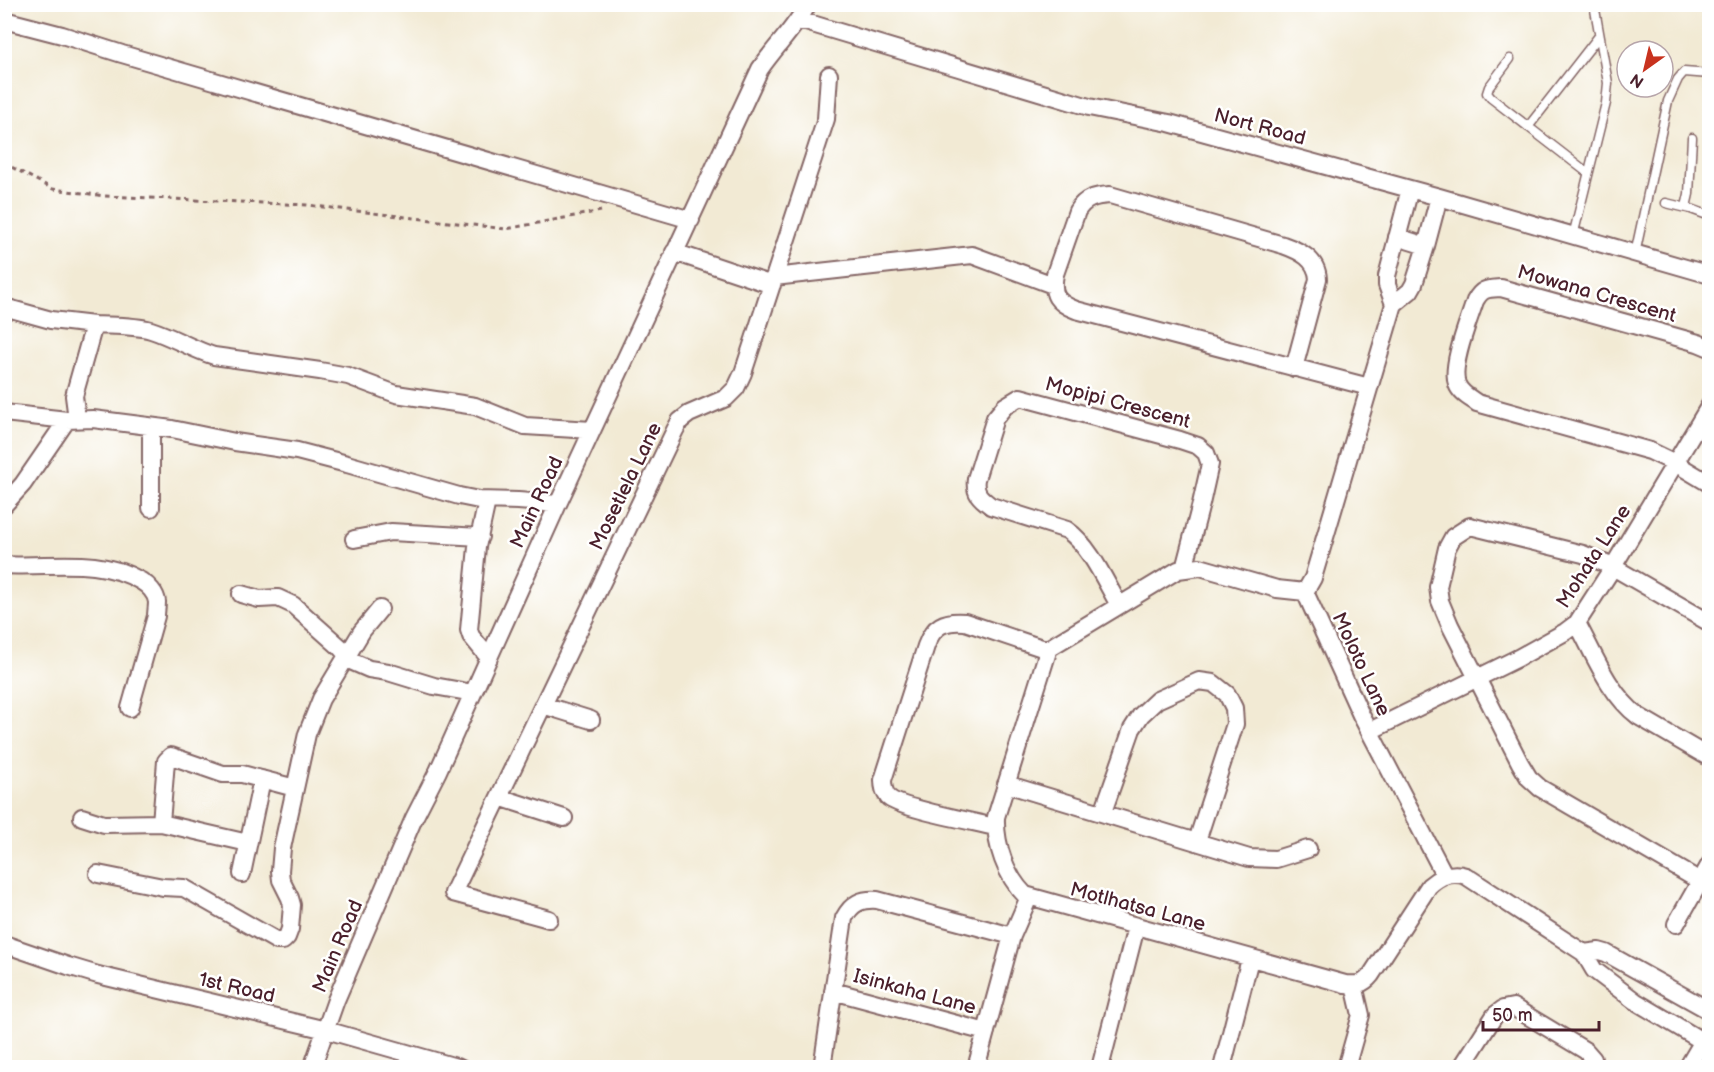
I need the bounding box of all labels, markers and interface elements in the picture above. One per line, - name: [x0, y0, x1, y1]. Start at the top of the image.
- north arrow: [1615, 39, 1675, 99]
- text: N: [1627, 69, 1648, 91]
- street label: Nort Road: [1211, 103, 1308, 151]
- street label: Mowana Crescent: [1515, 260, 1679, 328]
- street label: Mopipi Crescent: [1043, 372, 1193, 434]
- street label: Mosetlela Lane: [585, 419, 667, 554]
- street label: Main Road: [505, 453, 569, 552]
- street label: Mohata Lane: [1551, 500, 1636, 613]
- street label: Moloto Lane: [1327, 609, 1396, 720]
- street label: Motlhatsa Lane: [1067, 877, 1208, 937]
- street label: Main Road: [308, 896, 368, 996]
- street label: Isinkaha Lane: [851, 964, 979, 1020]
- street label: 1st Road: [196, 968, 277, 1008]
- scale bar: [1483, 994, 1598, 1032]
- text: 50 m: [1492, 1005, 1533, 1026]

